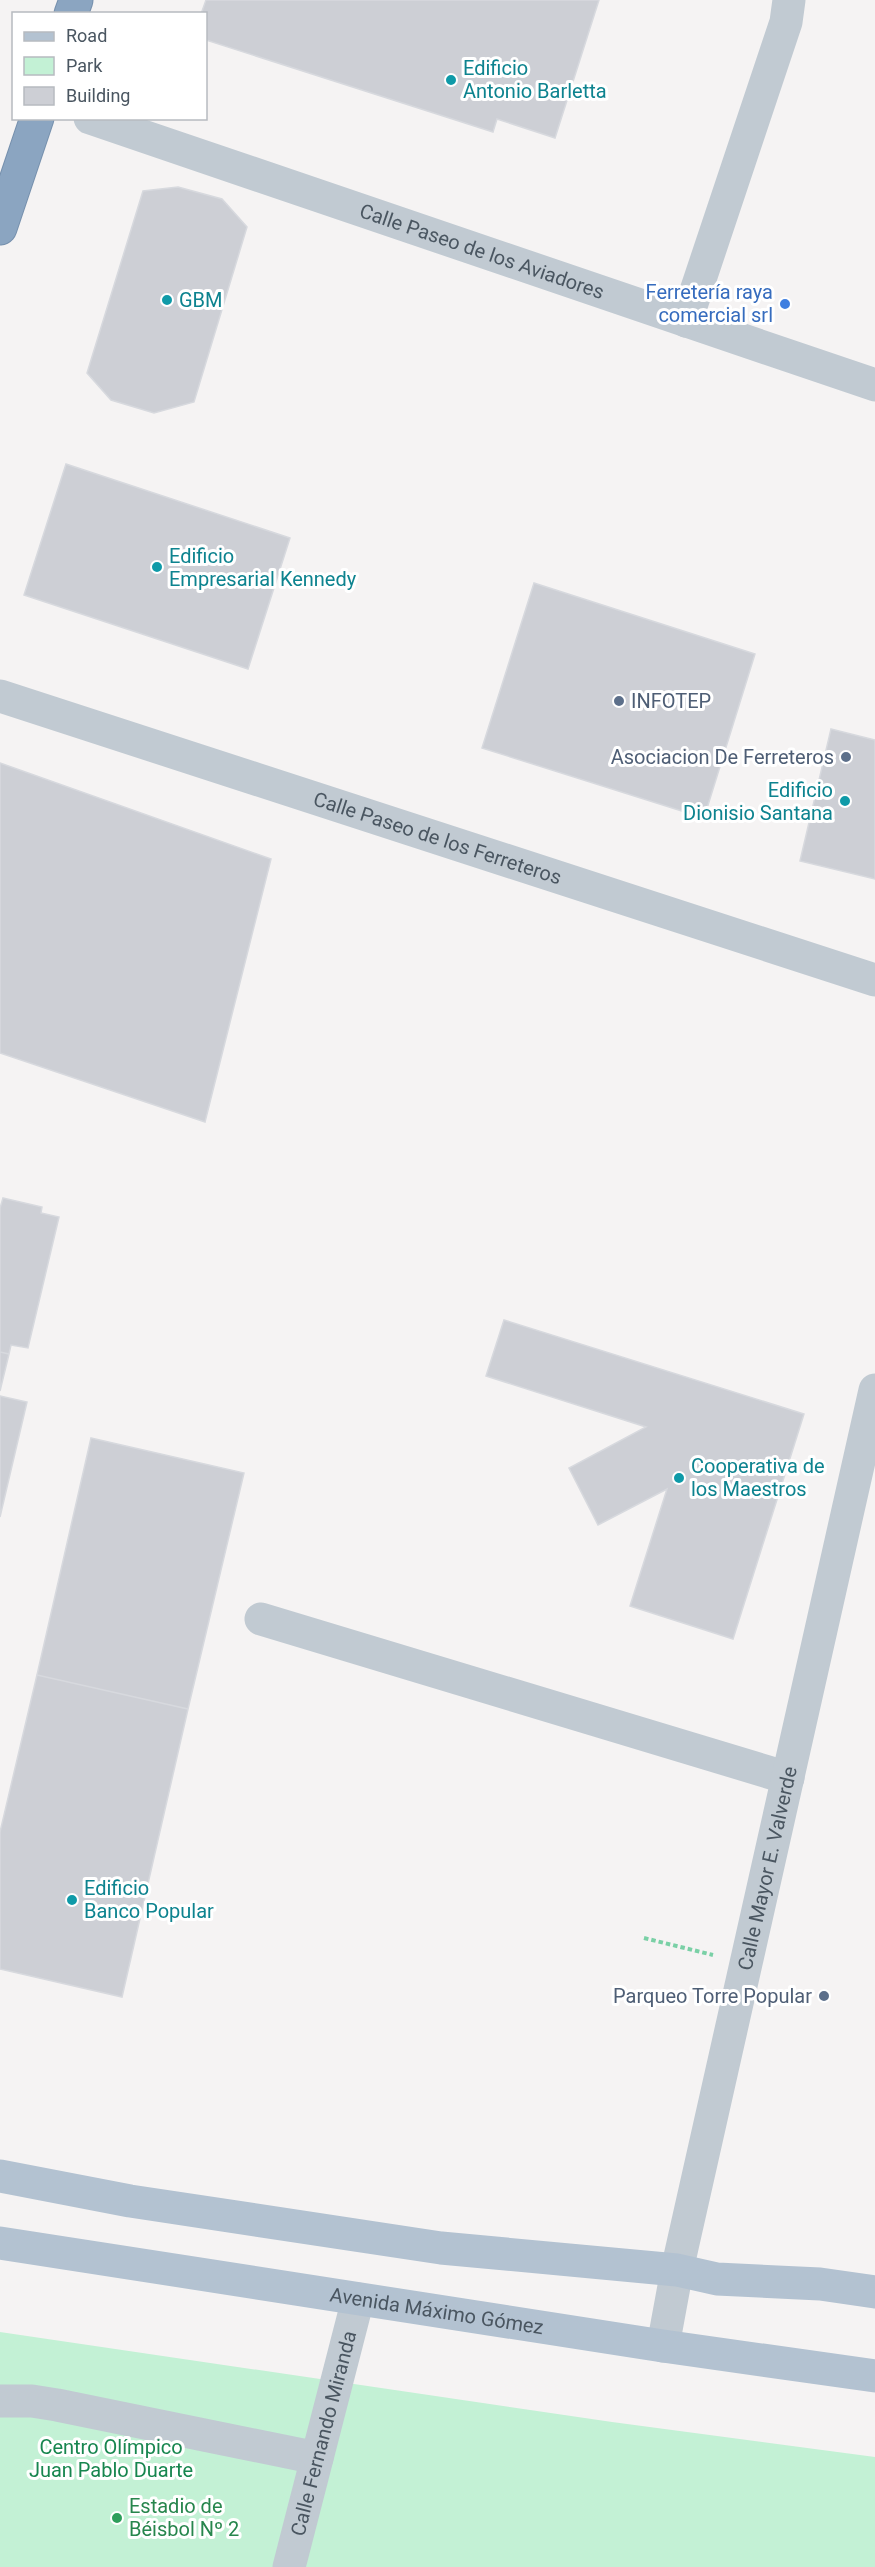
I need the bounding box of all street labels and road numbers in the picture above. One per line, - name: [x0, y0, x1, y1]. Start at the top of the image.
- street label: Calle Paseo de los Aviadores: [357, 199, 607, 304]
- street label: Calle Paseo de los Ferreteros: [310, 787, 565, 889]
- street label: Calle Mayor E. Valverde: [733, 1764, 802, 1973]
- street label: Avenida Máximo Gómez: [328, 2282, 545, 2339]
- street label: Calle Fernando Miranda: [285, 2328, 361, 2539]

